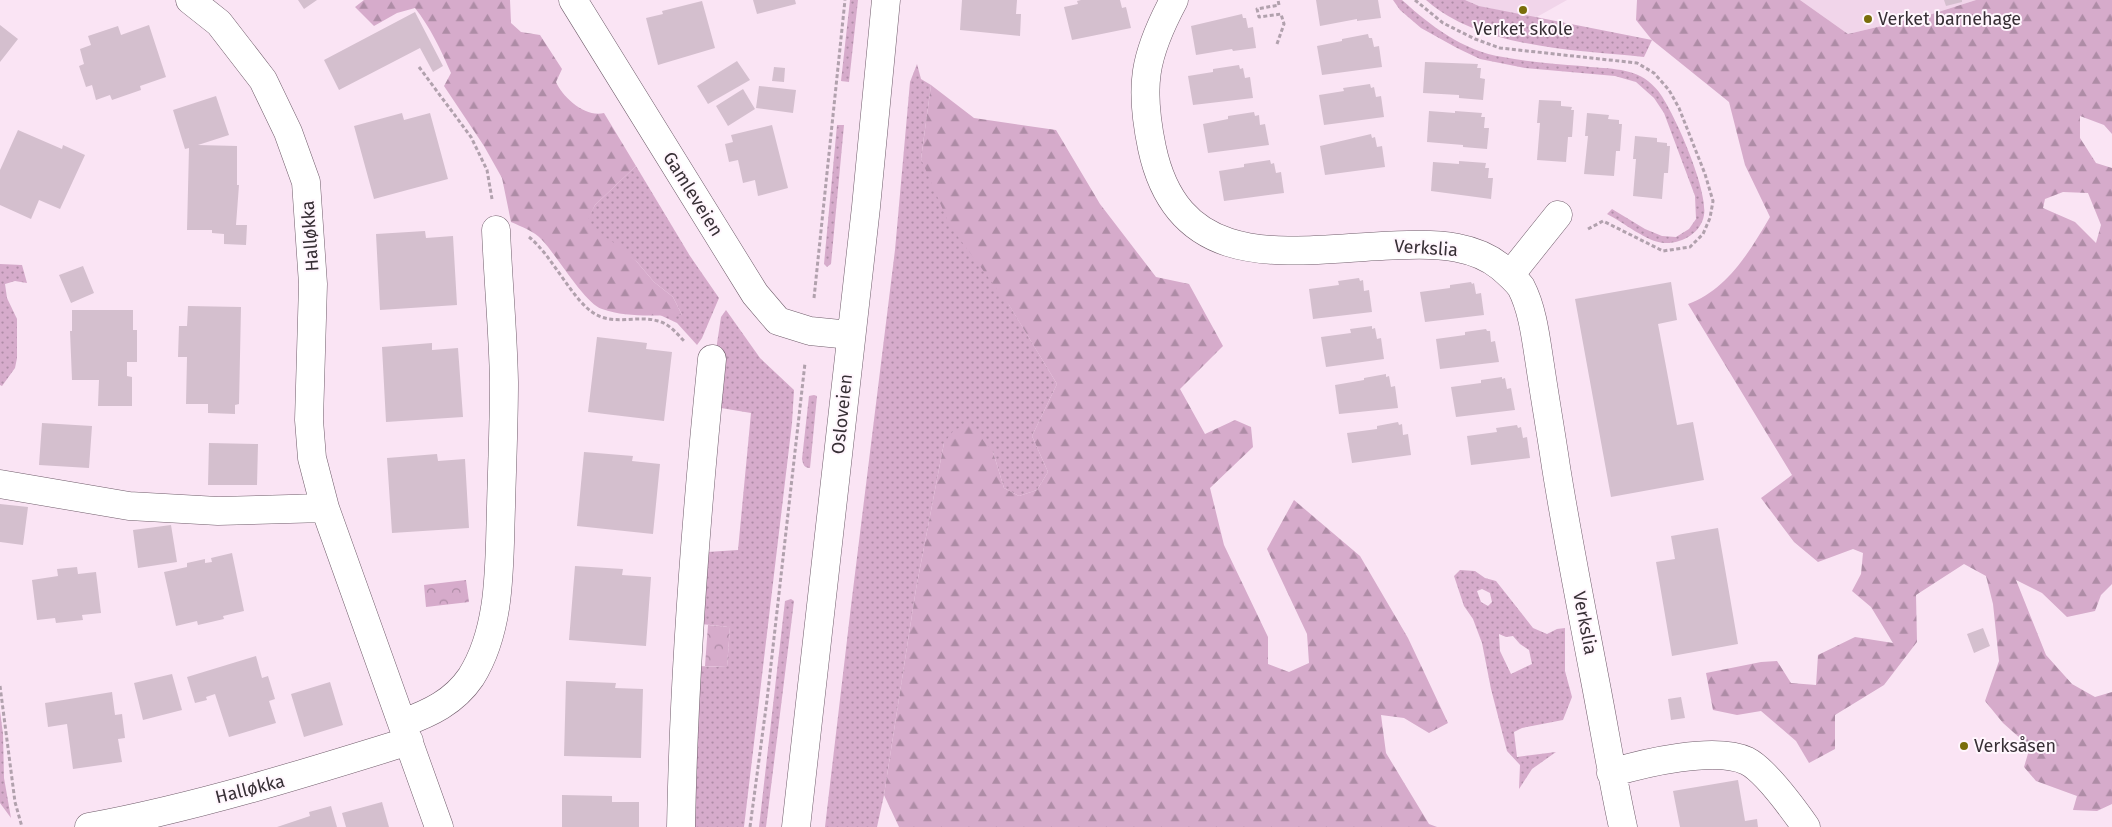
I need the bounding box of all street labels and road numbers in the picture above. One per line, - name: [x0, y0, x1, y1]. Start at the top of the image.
- street label: Gamleveien: [658, 148, 728, 240]
- street label: Halløkka: [297, 200, 323, 272]
- street label: Verkslia: [1393, 235, 1459, 261]
- street label: Osloveien: [827, 373, 857, 455]
- street label: Verkslia: [1568, 589, 1602, 657]
- street label: Halløkka: [213, 770, 287, 808]

